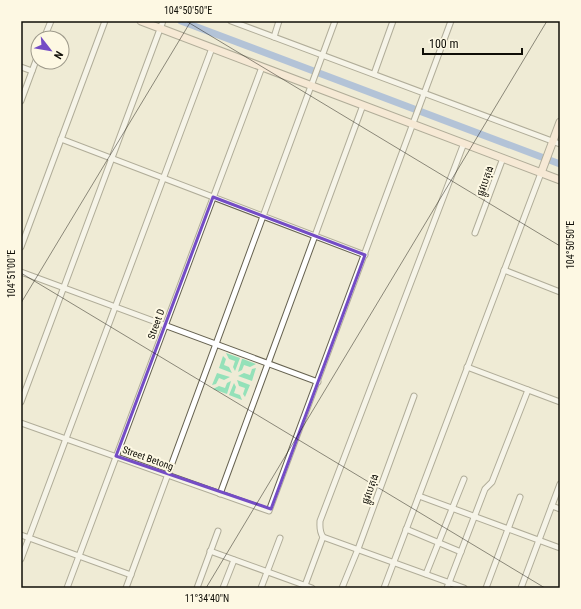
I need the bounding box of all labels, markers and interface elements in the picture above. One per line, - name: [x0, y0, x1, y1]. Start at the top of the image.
- text: 104°50'50"E: [164, 5, 212, 16]
- north arrow: [30, 30, 70, 70]
- scale bar: [423, 30, 522, 56]
- text: 100 m: [429, 37, 459, 51]
- text: N: [51, 49, 65, 61]
- street label: ផ្លូវបេតុង: [474, 164, 499, 199]
- text: 104°50'50"E: [565, 221, 576, 269]
- text: 104°51'00"E: [6, 250, 17, 298]
- street label: Street D: [145, 307, 167, 341]
- street label: Street Betong: [121, 444, 175, 472]
- street label: ផ្លូវបេតុង: [359, 472, 384, 507]
- text: 11°34'40"N: [185, 593, 229, 604]

